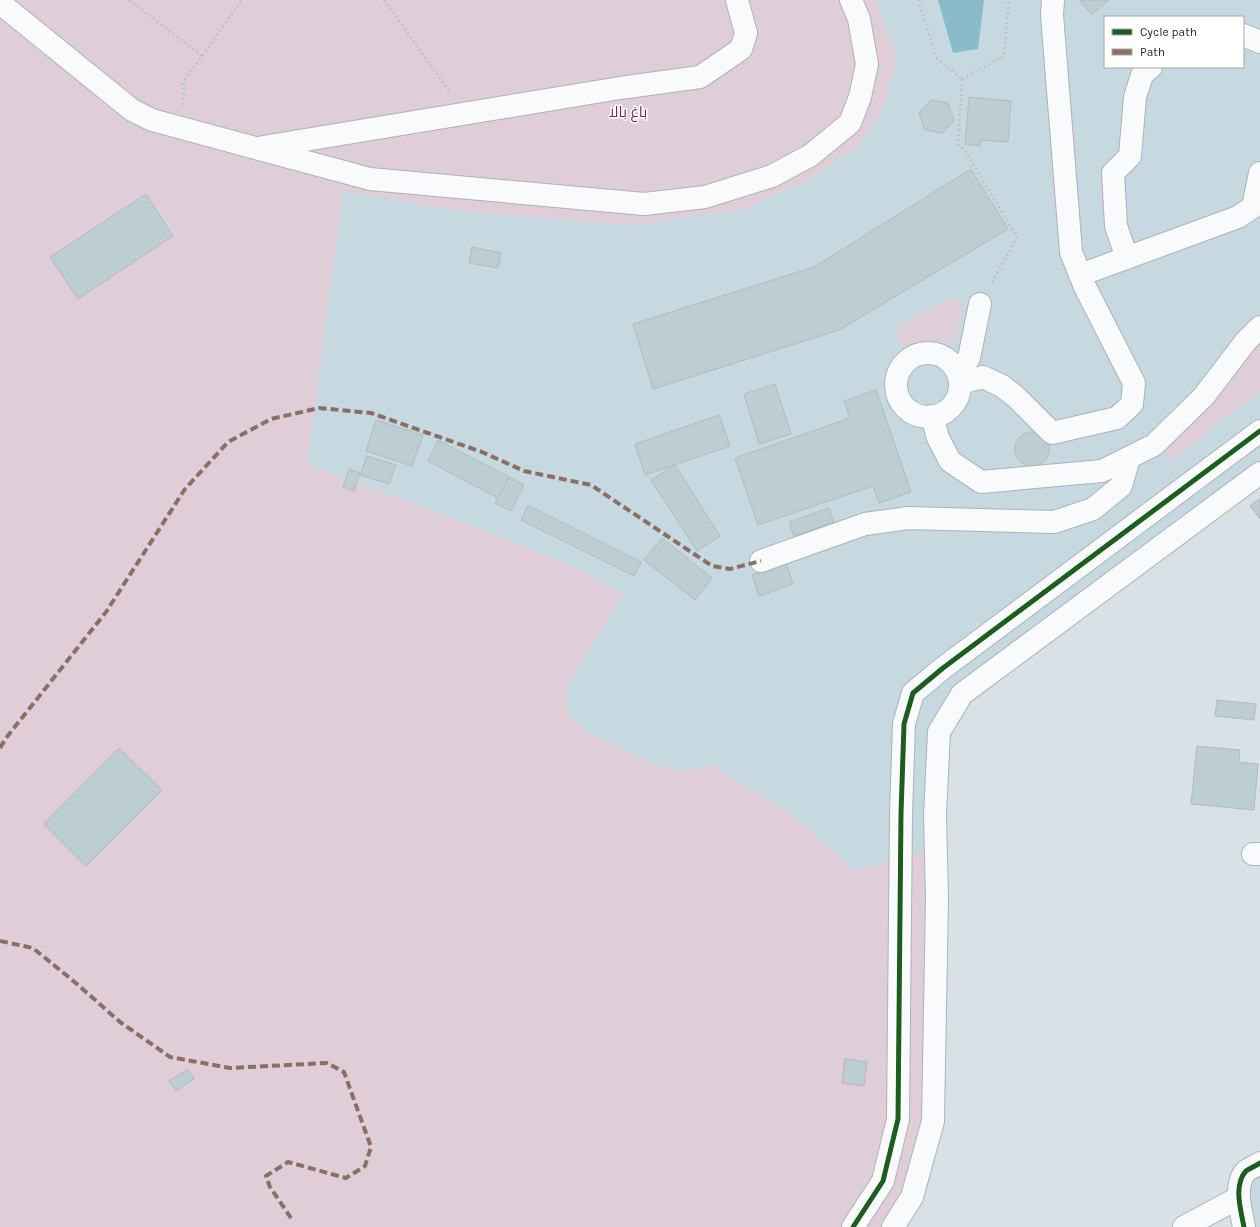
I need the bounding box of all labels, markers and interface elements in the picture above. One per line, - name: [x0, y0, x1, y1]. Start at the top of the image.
- legend: [1104, 16, 1244, 68]
- text: Cycle path: [1140, 25, 1197, 39]
- text: Path: [1140, 45, 1165, 59]
- park label: باغ بالا: [609, 103, 647, 123]

